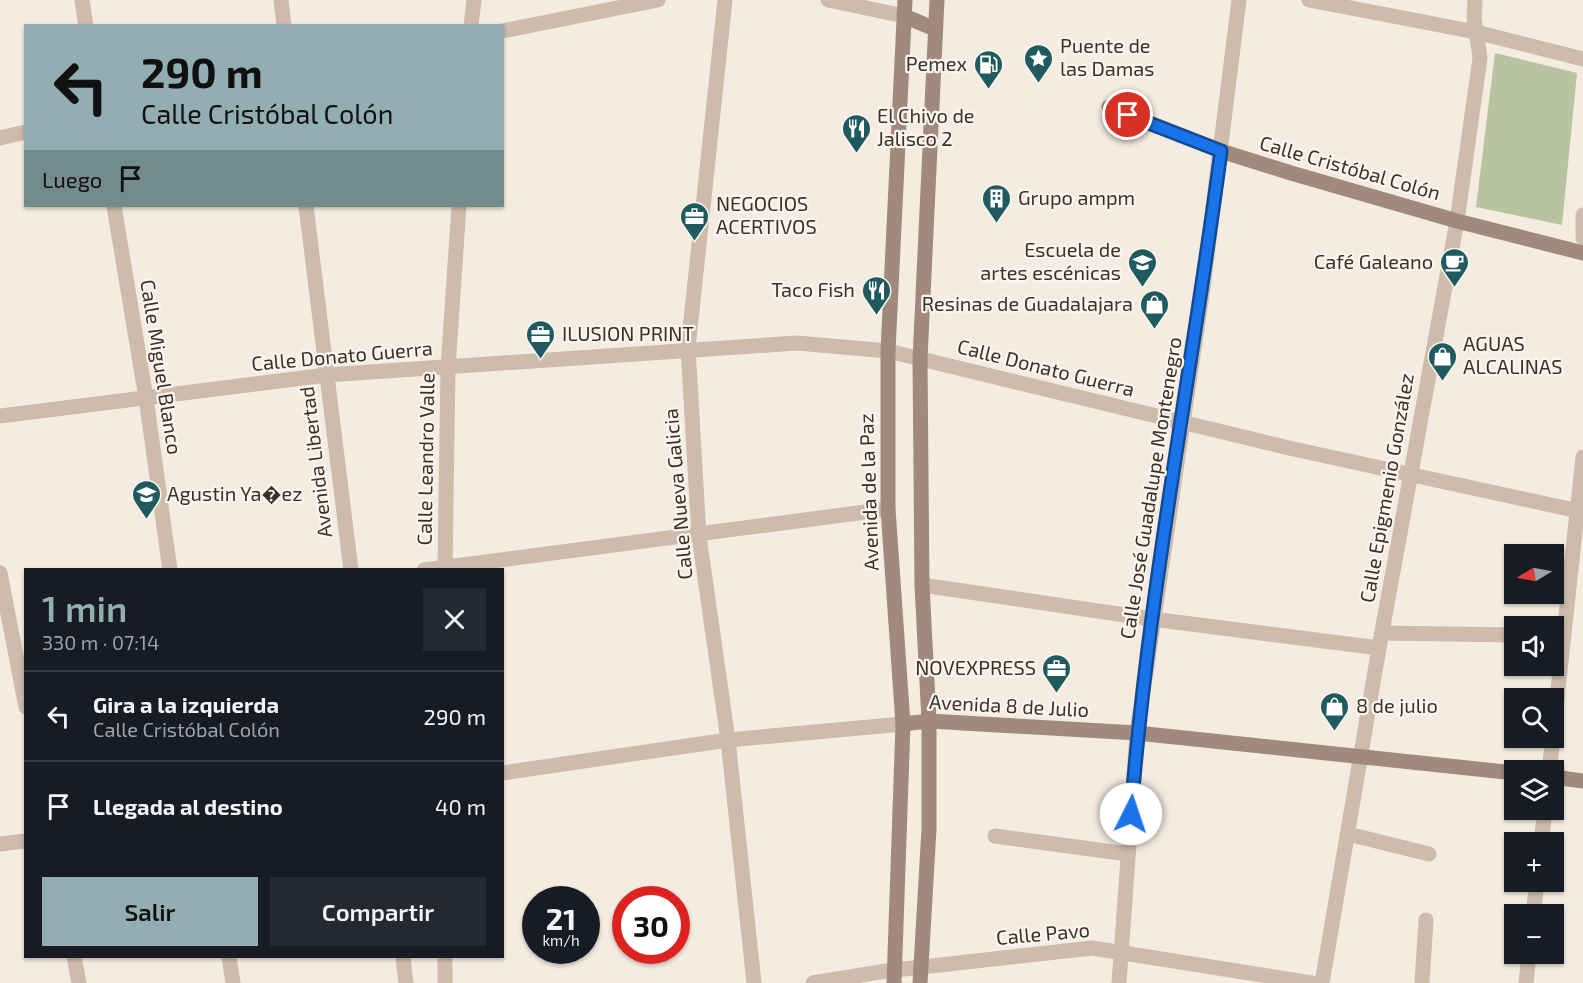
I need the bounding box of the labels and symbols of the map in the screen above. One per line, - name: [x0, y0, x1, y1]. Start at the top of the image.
- place label: Puente de las Damas: [1060, 33, 1154, 80]
- place icon: Puente de las Damas: [1023, 42, 1055, 84]
- fuel station icon: Pemex: [972, 48, 1004, 90]
- place label: Pemex: [906, 51, 967, 75]
- pin: [1102, 89, 1153, 140]
- place label: El Chivo de Jalisco 2: [877, 103, 975, 150]
- restaurant icon: El Chivo de Jalisco 2: [840, 112, 872, 154]
- street label: Calle Cristóbal Colón: [1257, 130, 1443, 204]
- building icon: Grupo ampm: [981, 182, 1013, 224]
- place label: Grupo ampm: [1018, 185, 1135, 209]
- place label: NEGOCIOS ACERTIVOS: [716, 191, 817, 238]
- office icon: NEGOCIOS ACERTIVOS: [679, 200, 711, 242]
- place label: Escuela de artes escénicas: [980, 237, 1121, 284]
- school or university icon: Escuela de artes escénicas: [1126, 246, 1158, 288]
- cafe icon: Café Galeano: [1438, 246, 1470, 288]
- place label: Café Galeano: [1314, 249, 1433, 273]
- restaurant icon: Taco Fish: [860, 274, 892, 316]
- place label: Taco Fish: [771, 277, 855, 301]
- street label: Calle Miguel Blanco: [136, 278, 188, 456]
- shop icon: Resinas de Guadalajara: [1138, 288, 1170, 330]
- place label: Resinas de Guadalajara: [922, 291, 1133, 315]
- office icon: ILUSION PRINT: [525, 318, 557, 360]
- place label: ILUSION PRINT: [562, 321, 694, 345]
- place label: AGUAS ALCALINAS: [1463, 331, 1563, 378]
- street label: Calle Donato Guerra: [955, 333, 1137, 401]
- street label: Calle Donato Guerra: [250, 335, 434, 375]
- street label: Calle José Guadalupe Montenegro: [1114, 335, 1186, 641]
- shop icon: AGUAS ALCALINAS: [1426, 340, 1458, 382]
- street label: Calle Epigmenio González: [1354, 371, 1418, 604]
- street label: Calle Leandro Valle: [411, 372, 439, 546]
- street label: Avenida Libertad: [294, 385, 336, 539]
- street label: Calle Nueva Galicia: [658, 407, 696, 581]
- street label: Avenida de la Paz: [853, 413, 883, 571]
- school or university icon: Agustin Ya�ez: [130, 478, 162, 520]
- place label: Agustin Ya�ez: [167, 481, 302, 505]
- north arrow: [1504, 544, 1564, 604]
- office icon: NOVEXPRESS: [1041, 652, 1073, 694]
- place label: NOVEXPRESS: [915, 655, 1036, 679]
- street label: Avenida 8 de Julio: [929, 689, 1090, 721]
- shop icon: 8 de julio: [1319, 690, 1351, 732]
- place label: 8 de julio: [1356, 693, 1438, 717]
- position arrow: [1099, 782, 1163, 846]
- speed limit sign: 30: [612, 886, 690, 964]
- street label: Calle Pavo: [995, 917, 1091, 949]

